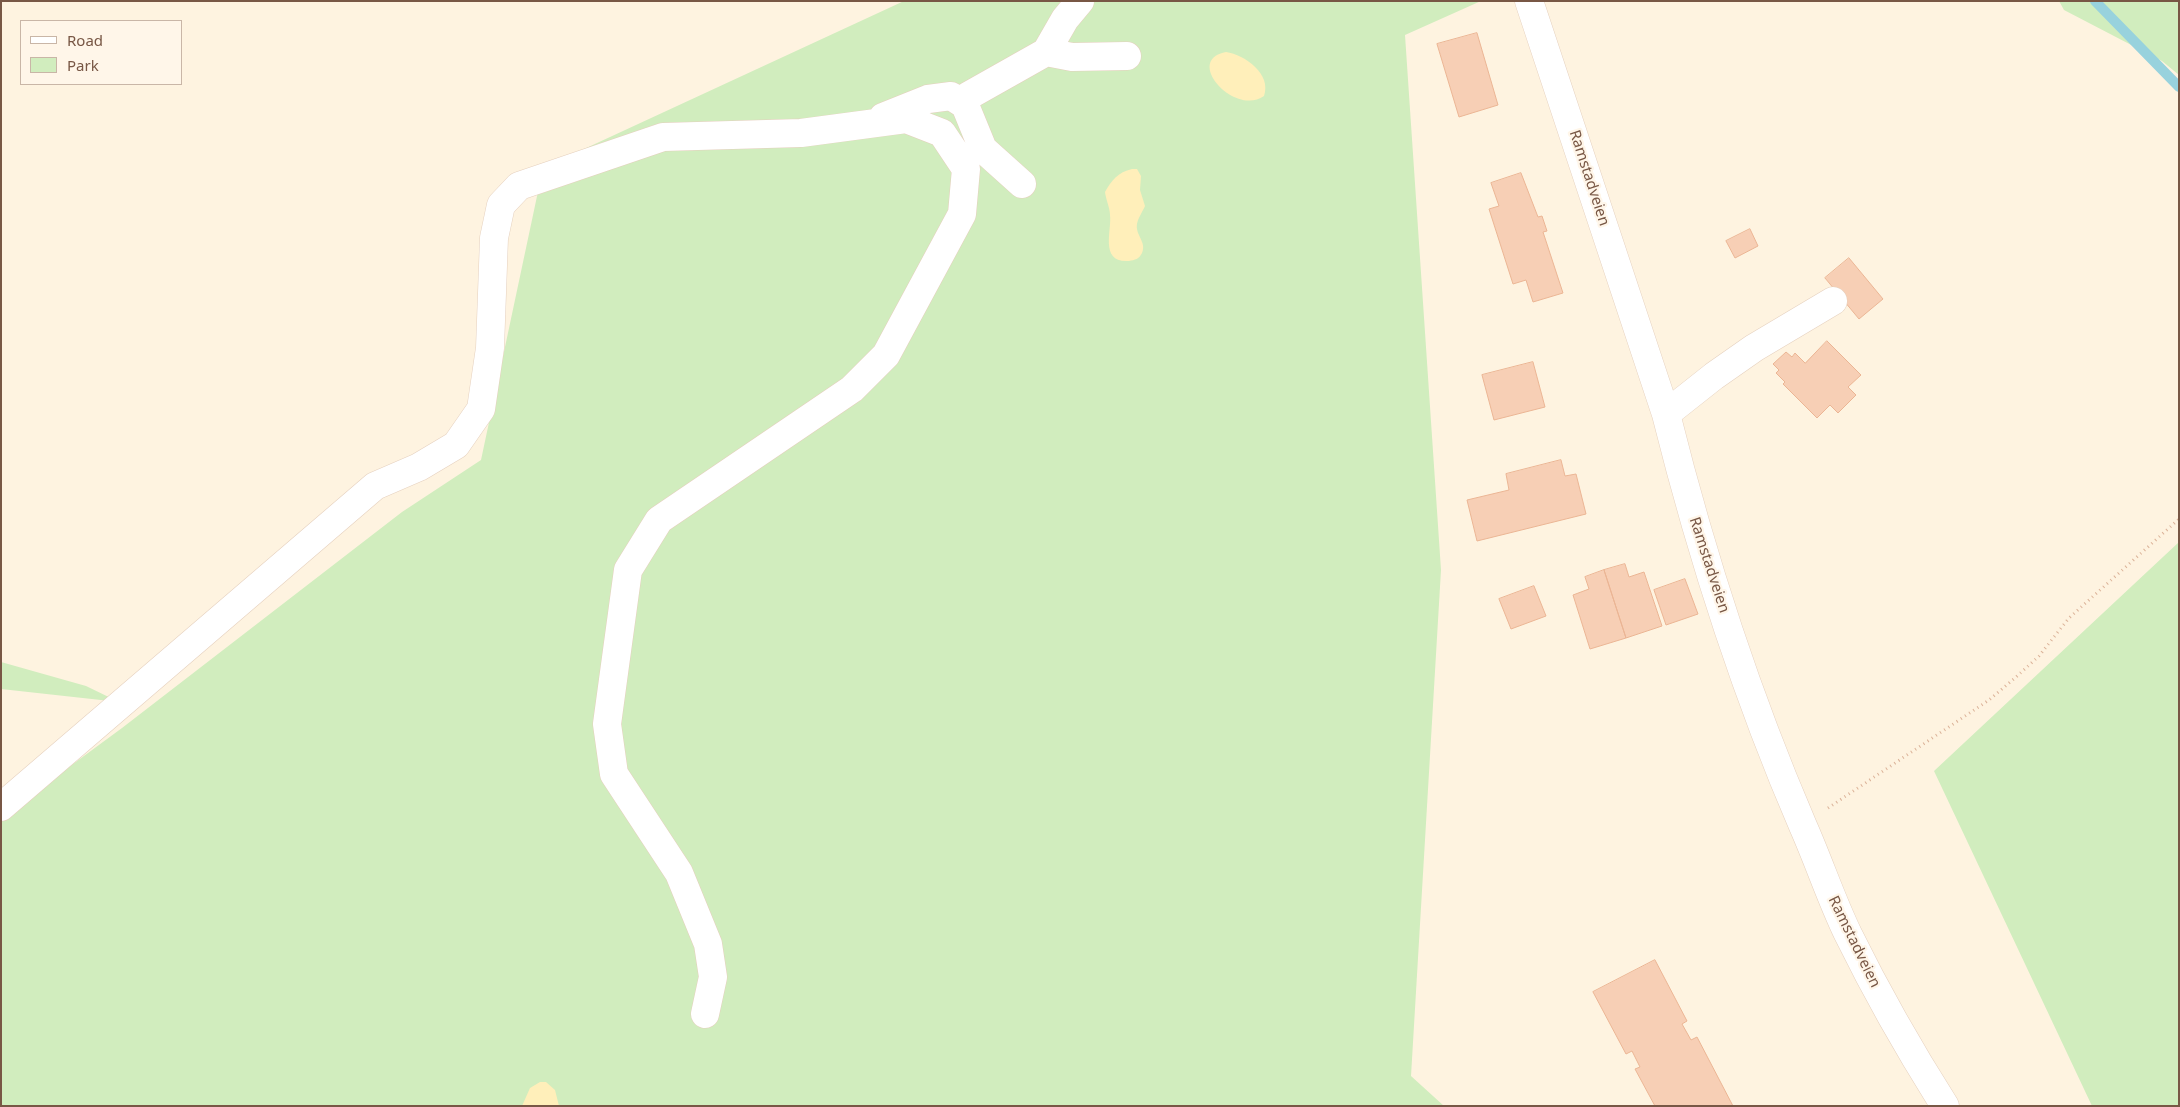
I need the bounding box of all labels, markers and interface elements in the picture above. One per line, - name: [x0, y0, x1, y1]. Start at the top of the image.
- legend: [20, 20, 182, 85]
- text: Road: [67, 30, 103, 50]
- text: Park: [67, 55, 99, 75]
- street label: Ramstadveien: [1565, 128, 1613, 228]
- street label: Ramstadveien: [1685, 515, 1733, 615]
- street label: Ramstadveien: [1824, 893, 1884, 991]

